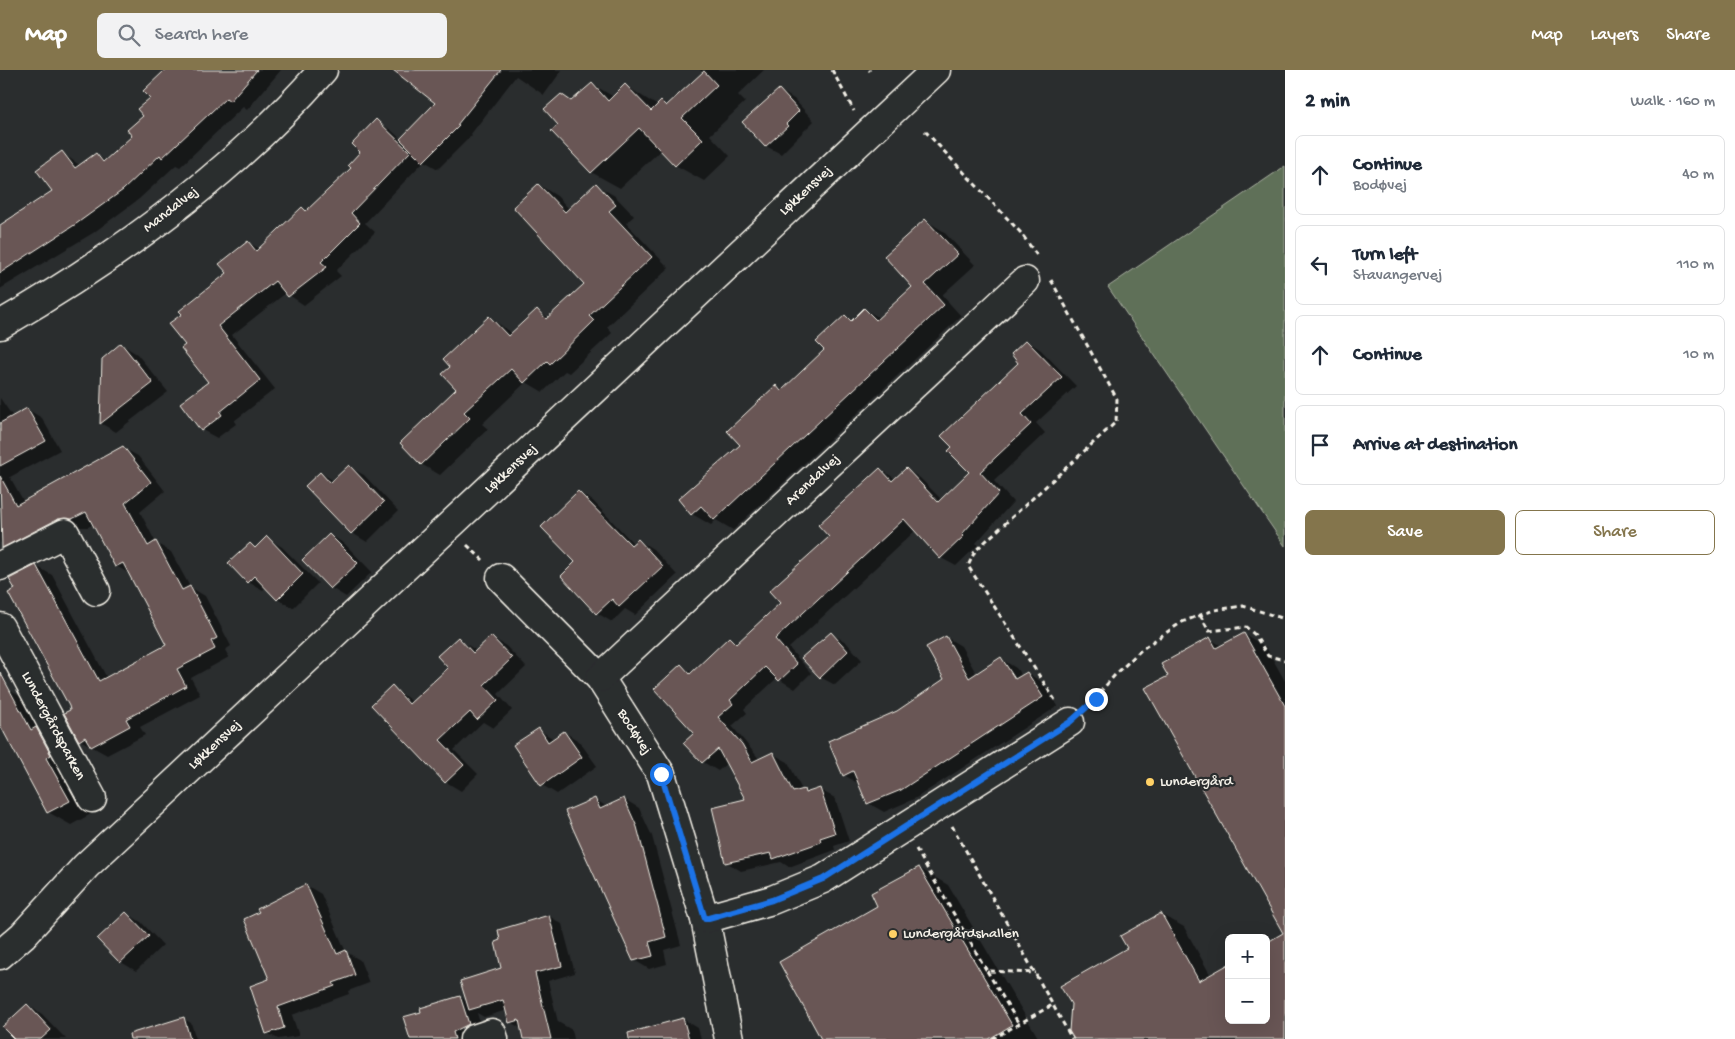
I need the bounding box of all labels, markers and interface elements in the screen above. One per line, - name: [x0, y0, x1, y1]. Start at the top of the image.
- search box: [97, 13, 447, 58]
- text: Map: [25, 21, 67, 50]
- icon: search: [115, 21, 143, 49]
- text: Search here: [155, 24, 248, 47]
- text: Map: [1531, 25, 1563, 46]
- text: Layers: [1591, 25, 1638, 46]
- text: Share: [1666, 25, 1710, 46]
- text: 2 min: [1305, 90, 1350, 115]
- text: Walk · 160 m: [1630, 93, 1715, 112]
- text: Continue: [1353, 154, 1422, 177]
- icon: ahead: [1306, 161, 1334, 189]
- street label: Løkkensvej: [776, 162, 836, 220]
- text: 40 m: [1682, 166, 1714, 185]
- text: Bodøvej: [1353, 177, 1407, 196]
- street label: Mandalvej: [140, 183, 202, 237]
- text: Turn left: [1353, 244, 1417, 267]
- icon: left: [1306, 251, 1334, 279]
- text: 110 m: [1677, 256, 1714, 275]
- text: Stavangervej: [1353, 267, 1442, 286]
- icon: ahead: [1306, 341, 1334, 369]
- text: Continue: [1353, 344, 1422, 367]
- text: 10 m: [1683, 346, 1714, 365]
- icon: arrive: [1306, 431, 1334, 459]
- text: Arrive at destination: [1353, 434, 1517, 457]
- street label: Løkkensvej: [481, 440, 541, 498]
- street label: Arendalvej: [782, 450, 844, 510]
- button: Save: [1305, 510, 1505, 555]
- button: Share: [1515, 510, 1715, 555]
- street label: Lundergårdsparken: [17, 669, 89, 783]
- route end: [1085, 688, 1108, 711]
- street label: Bodøvej: [612, 705, 655, 758]
- street label: Løkkensvej: [185, 716, 245, 774]
- route start: [650, 763, 673, 786]
- place label: Lundergård: [1160, 773, 1234, 791]
- marker: Lundergård: [1144, 776, 1156, 788]
- place label: Lundergårdshallen: [903, 925, 1019, 943]
- marker: Lundergårdshallen: [887, 928, 899, 940]
- map controls: [1225, 934, 1270, 1024]
- button: +: [1225, 934, 1270, 979]
- button: −: [1225, 979, 1270, 1024]

